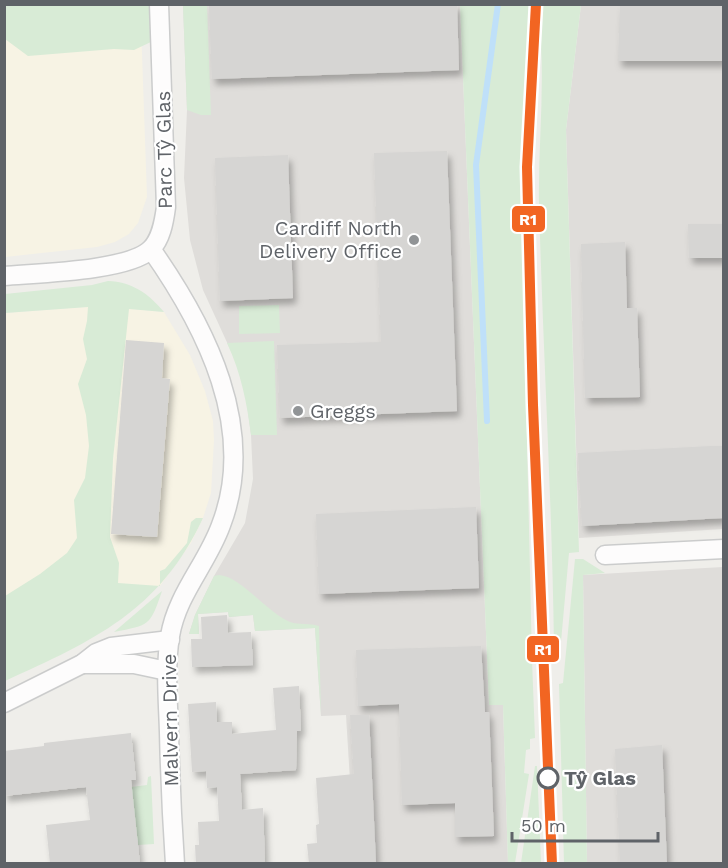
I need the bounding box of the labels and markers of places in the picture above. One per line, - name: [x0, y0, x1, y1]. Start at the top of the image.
- place label: Cardiff North Delivery Office: [259, 216, 402, 263]
- marker: Cardiff North Delivery Office: [407, 233, 421, 247]
- place label: Greggs: [310, 399, 376, 423]
- marker: Greggs: [291, 404, 305, 418]
- place label: Tŷ Glas: [564, 766, 636, 790]
- marker: Tŷ Glas: [537, 767, 559, 789]

